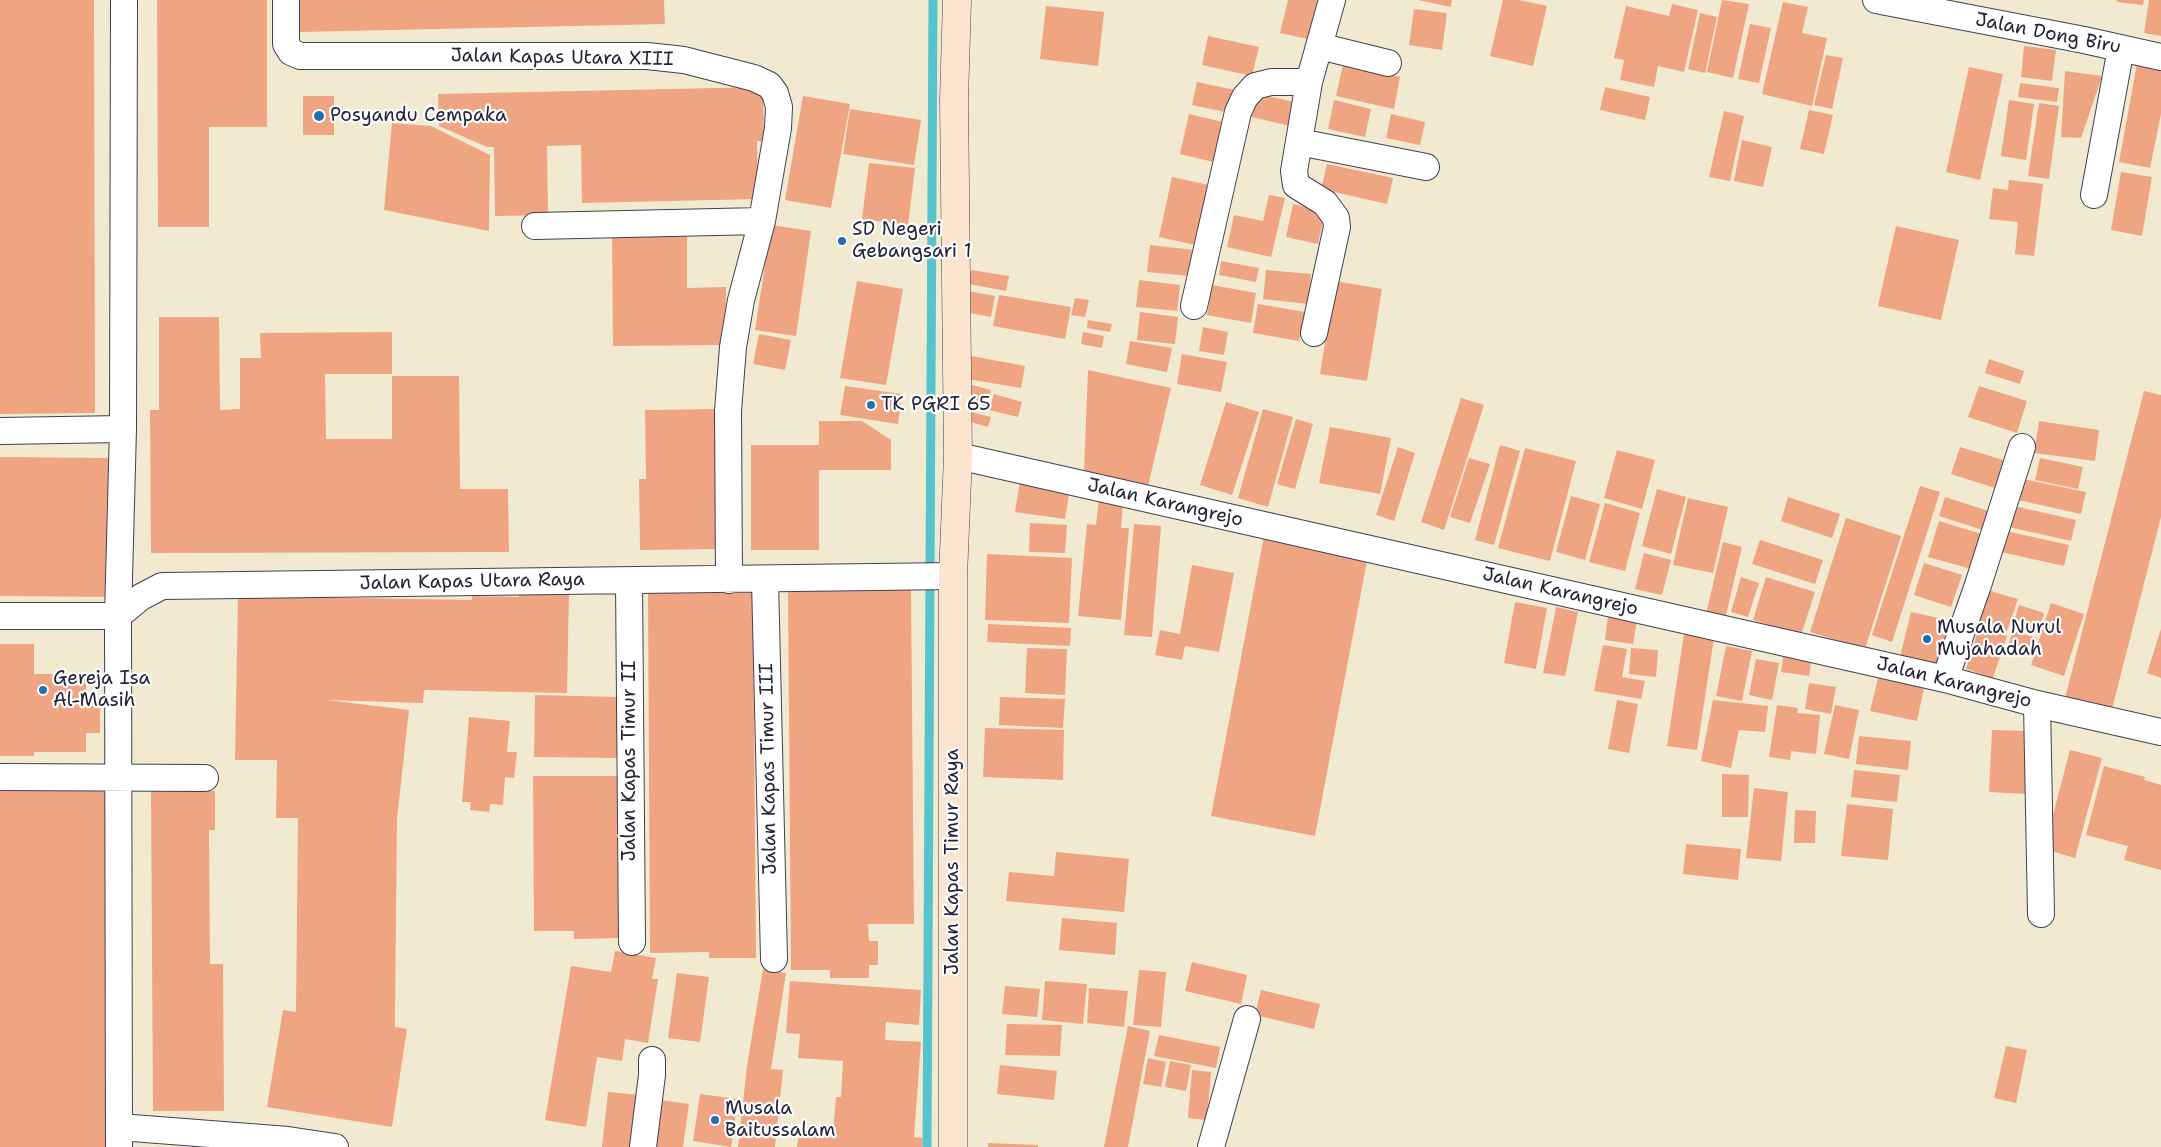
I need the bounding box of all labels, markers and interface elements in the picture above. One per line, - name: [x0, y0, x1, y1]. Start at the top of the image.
- street label: Jalan Dong Biru: [1973, 9, 2123, 59]
- street label: Jalan Kapas Utara XIII: [450, 45, 674, 71]
- place label: Posyandu Cempaka: [330, 105, 507, 127]
- marker: Posyandu Cempaka: [312, 109, 326, 123]
- place label: SD Negeri Gebangsari 1: [852, 219, 972, 263]
- marker: SD Negeri Gebangsari 1: [836, 235, 848, 247]
- place label: TK PGRI 65: [881, 394, 991, 416]
- marker: TK PGRI 65: [865, 399, 877, 411]
- street label: Jalan Karangrejo: [1085, 474, 1245, 532]
- street label: Jalan Karangrejo: [1480, 563, 1640, 621]
- street label: Jalan Kapas Utara Raya: [359, 569, 585, 595]
- place label: Musala Nurul Mujahadah: [1937, 617, 2061, 661]
- marker: Musala Nurul Mujahadah: [1921, 633, 1933, 645]
- street label: Jalan Karangrejo: [1874, 653, 2034, 713]
- street label: Jalan Kapas Timur II: [619, 661, 641, 861]
- street label: Jalan Kapas Timur III: [756, 663, 782, 875]
- place label: Gereja Isa Al-Masih: [53, 668, 150, 712]
- marker: Gereja Isa Al-Masih: [37, 684, 49, 696]
- street label: Jalan Kapas Timur Raya: [942, 749, 964, 975]
- place label: Musala Baitussalam: [725, 1098, 835, 1142]
- marker: Musala Baitussalam: [709, 1114, 721, 1126]

